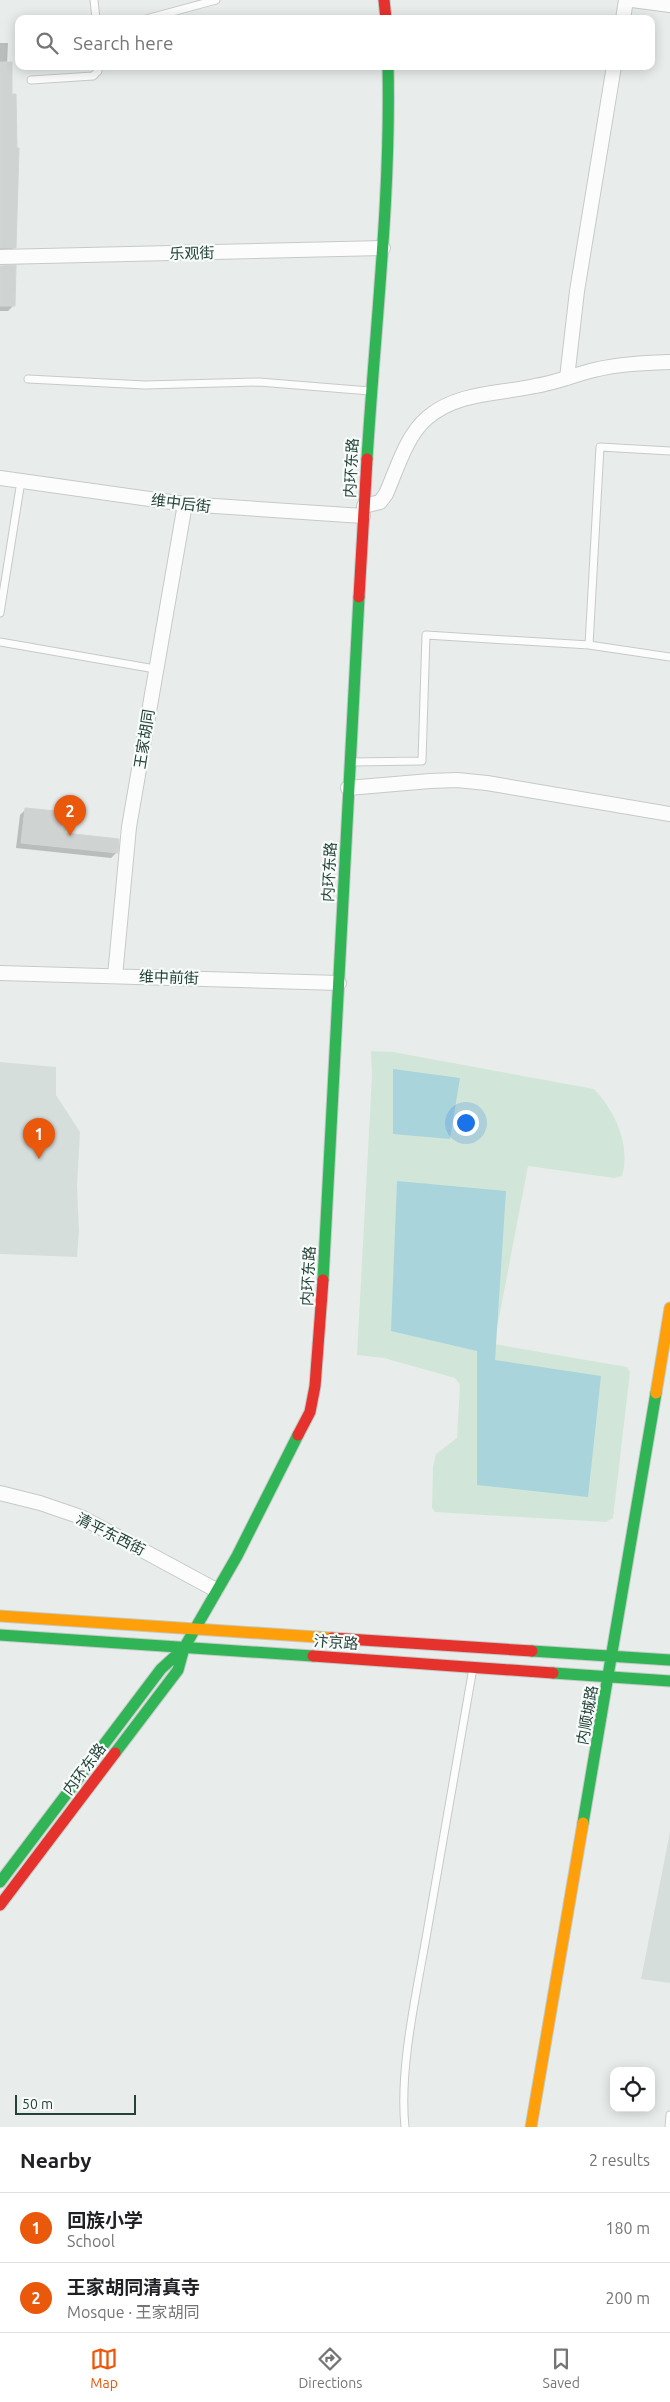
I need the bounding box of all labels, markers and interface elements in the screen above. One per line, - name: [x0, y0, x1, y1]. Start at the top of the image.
- search box: [15, 15, 655, 70]
- icon: search: [33, 29, 61, 57]
- text: Search here: [73, 32, 173, 54]
- street label: 乐观街: [169, 244, 215, 262]
- street label: 内环东路: [341, 438, 361, 498]
- street label: 维中后街: [150, 491, 212, 515]
- street label: 王家胡同: [131, 708, 157, 770]
- pin: 2: [54, 795, 86, 836]
- street label: 内环东路: [319, 842, 339, 902]
- street label: 维中前街: [139, 967, 199, 987]
- your location: [453, 1110, 479, 1136]
- pin: 1: [23, 1118, 55, 1159]
- street label: 内环东路: [298, 1246, 318, 1306]
- street label: 清平东西街: [74, 1509, 148, 1559]
- street label: 汴京路: [313, 1632, 359, 1652]
- street label: 内顺城路: [573, 1684, 601, 1746]
- street label: 内环东路: [59, 1740, 109, 1798]
- map controls: [610, 2067, 655, 2112]
- button: locate: [610, 2067, 655, 2112]
- scale bar: [15, 2092, 136, 2115]
- text: 50 m: [22, 2096, 53, 2112]
- text: Nearby: [20, 2148, 91, 2172]
- text: 2 results: [589, 2151, 650, 2169]
- text: 回族小学: [67, 2209, 143, 2231]
- text: 1: [31, 2219, 41, 2237]
- text: 180 m: [605, 2219, 650, 2237]
- text: School: [67, 2232, 115, 2250]
- text: 王家胡同清真寺: [67, 2276, 200, 2298]
- text: 2: [31, 2289, 41, 2307]
- text: 200 m: [605, 2289, 650, 2307]
- text: Mosque · 王家胡同: [67, 2303, 200, 2321]
- tab: Map: [90, 2345, 118, 2391]
- tab: Directions: [298, 2345, 362, 2391]
- tab: Saved: [543, 2345, 580, 2391]

